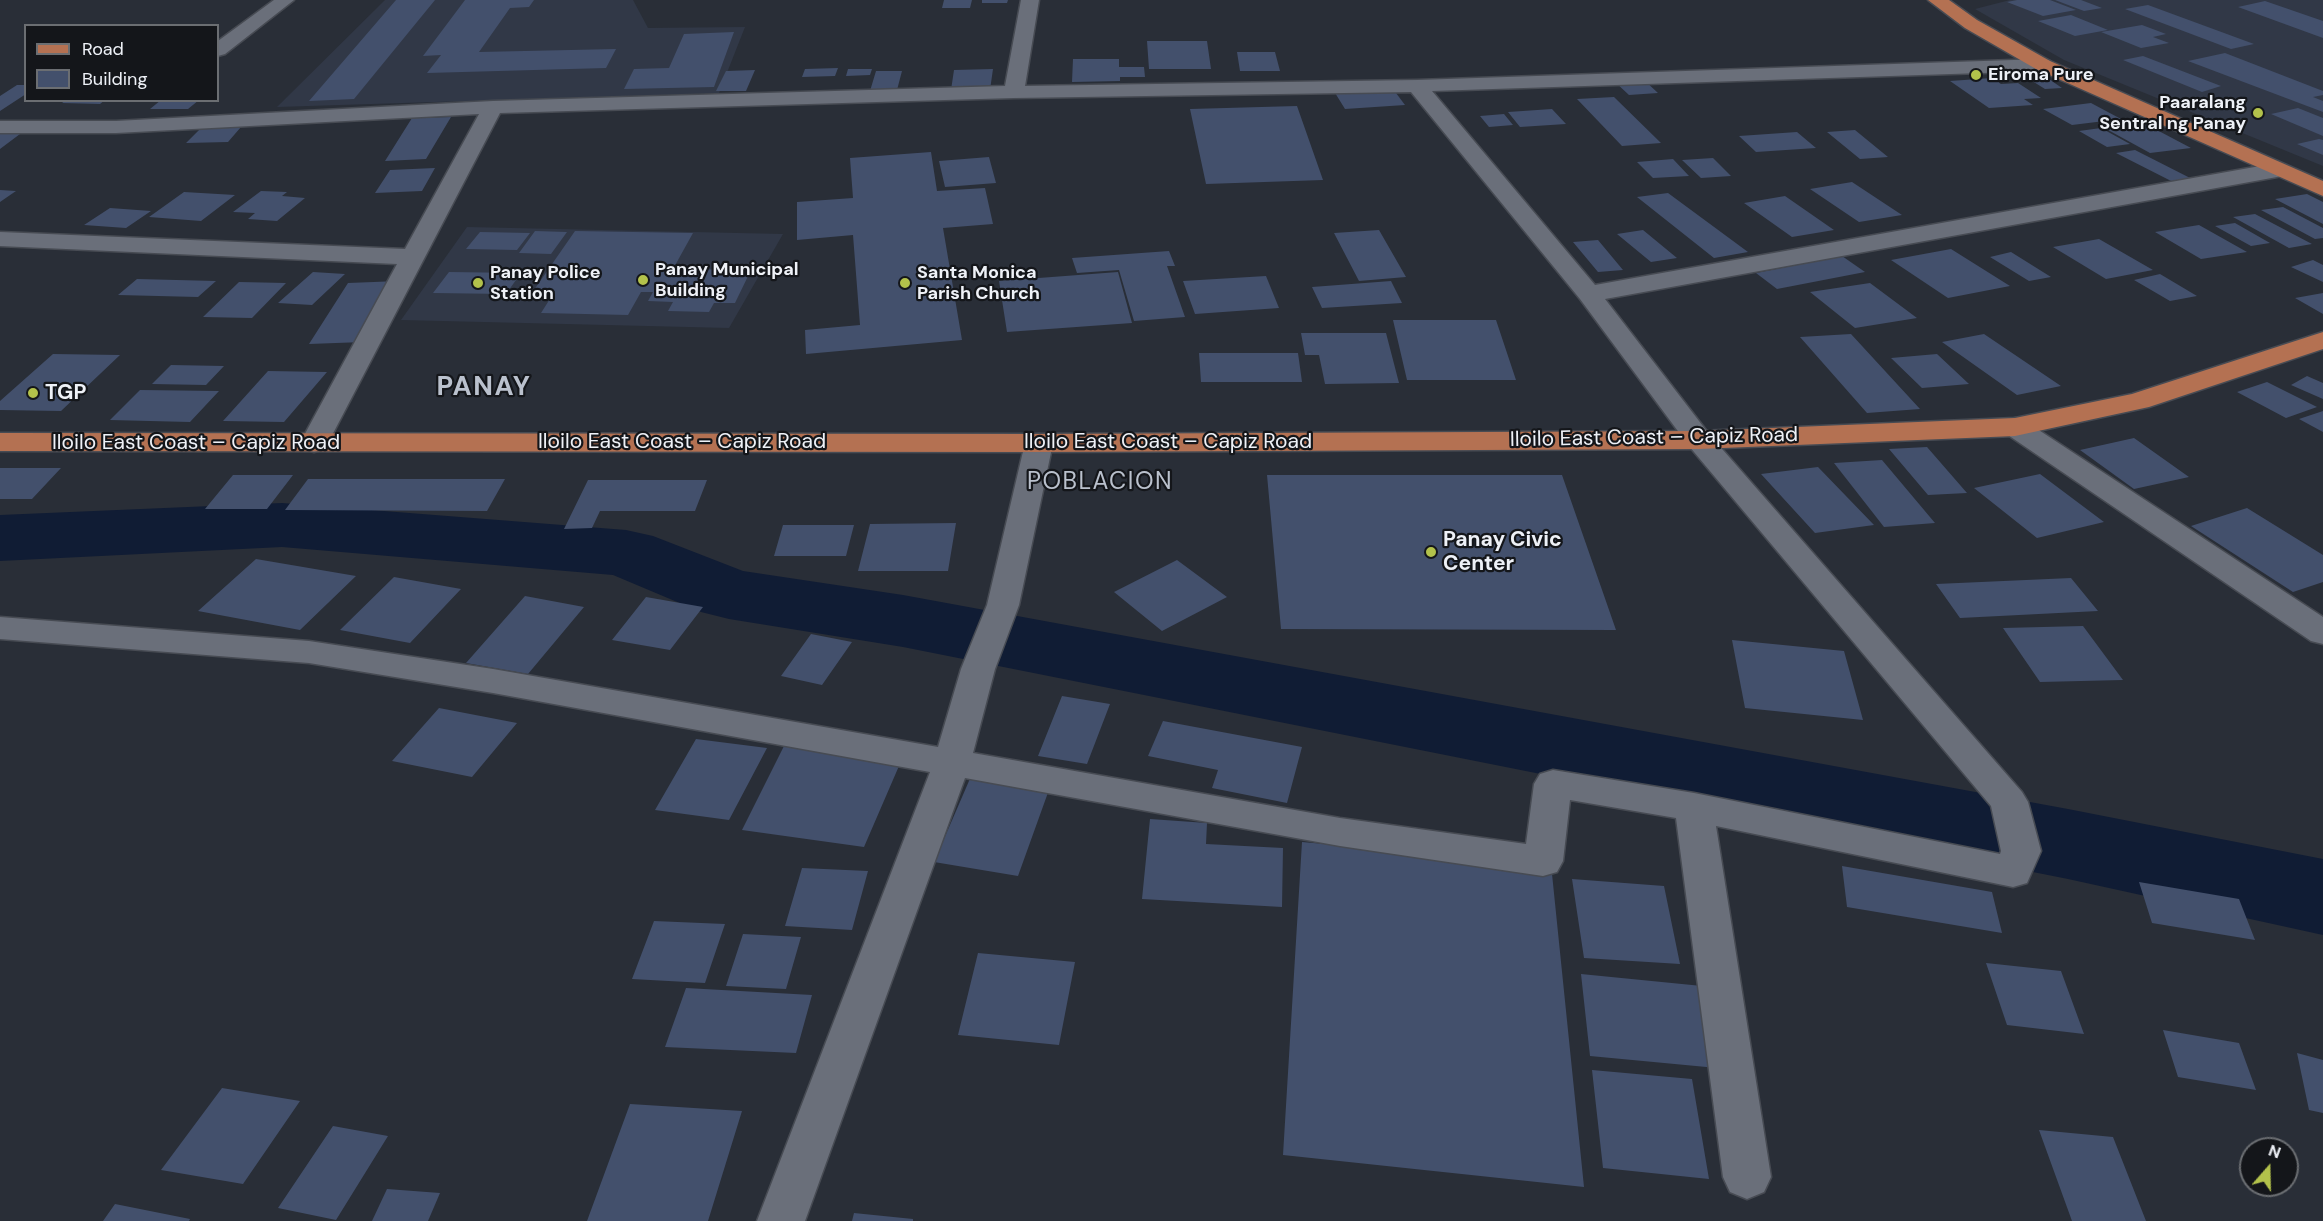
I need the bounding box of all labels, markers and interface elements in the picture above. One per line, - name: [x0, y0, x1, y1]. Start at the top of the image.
- legend: [24, 24, 219, 102]
- text: Road: [82, 37, 124, 61]
- place label: Eiroma Pure: [1988, 64, 2094, 86]
- text: Building: [82, 67, 147, 91]
- marker: Eiroma Pure: [1969, 68, 1983, 82]
- place label: Paaralang Sentral ng Panay: [2099, 92, 2246, 134]
- marker: Paaralang Sentral ng Panay: [2251, 106, 2265, 120]
- place label: Panay Municipal Building: [655, 259, 799, 302]
- place label: Panay Police Station: [490, 262, 601, 304]
- place label: Santa Monica Parish Church: [917, 262, 1040, 304]
- marker: Panay Municipal Building: [636, 273, 650, 287]
- marker: Panay Police Station: [471, 276, 485, 290]
- marker: Santa Monica Parish Church: [898, 276, 912, 290]
- district label: PANAY: [437, 372, 531, 404]
- place label: TGP: [45, 380, 86, 406]
- marker: TGP: [26, 386, 40, 400]
- street label: Iloilo East Coast – Capiz Road: [1510, 423, 1798, 453]
- street label: Iloilo East Coast – Capiz Road: [538, 429, 826, 455]
- street label: Iloilo East Coast – Capiz Road: [1024, 429, 1312, 455]
- street label: Iloilo East Coast – Capiz Road: [52, 430, 340, 456]
- district label: POBLACION: [1027, 469, 1173, 497]
- place label: Panay Civic Center: [1443, 527, 1562, 577]
- marker: Panay Civic Center: [1424, 545, 1438, 559]
- north arrow: [2239, 1137, 2299, 1197]
- text: N: [2266, 1140, 2284, 1163]

